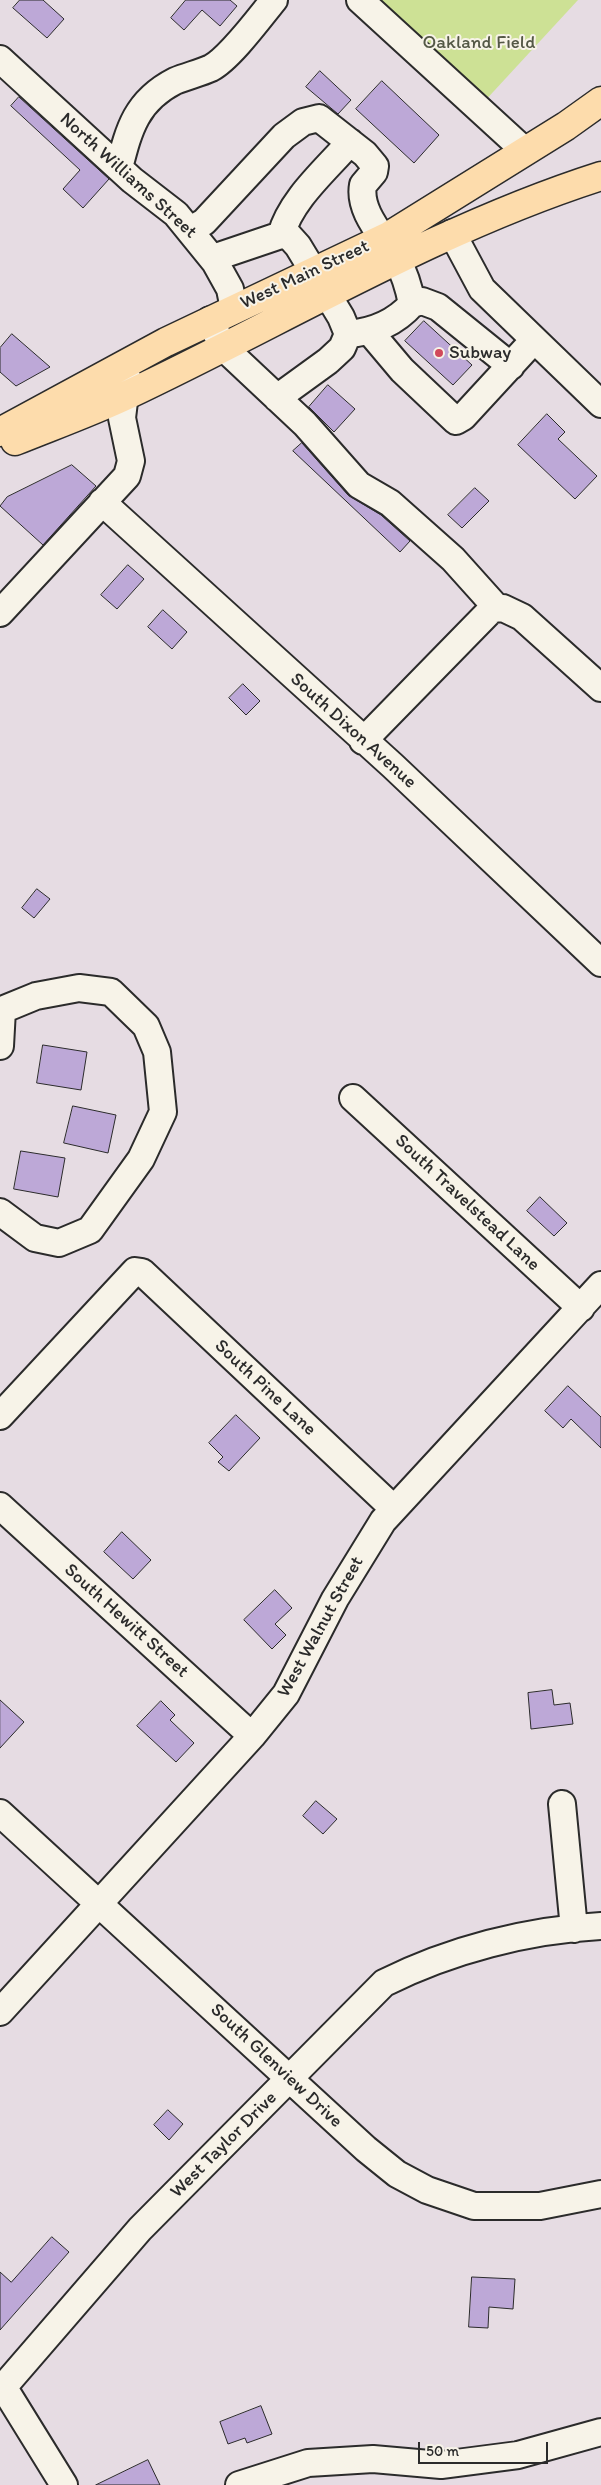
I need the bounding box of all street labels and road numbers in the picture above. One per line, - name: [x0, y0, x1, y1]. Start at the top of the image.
- street label: North Williams Street: [55, 108, 201, 244]
- street label: West Main Street: [237, 235, 373, 315]
- street label: South Dixon Avenue: [285, 668, 421, 794]
- street label: South Travelstead Lane: [390, 1130, 544, 1276]
- street label: South Pine Lane: [209, 1335, 321, 1441]
- street label: West Walnut Street: [273, 1553, 369, 1701]
- street label: South Hewitt Street: [59, 1559, 193, 1683]
- street label: South Glenview Drive: [205, 1999, 347, 2133]
- street label: West Taylor Drive: [166, 2087, 282, 2203]

